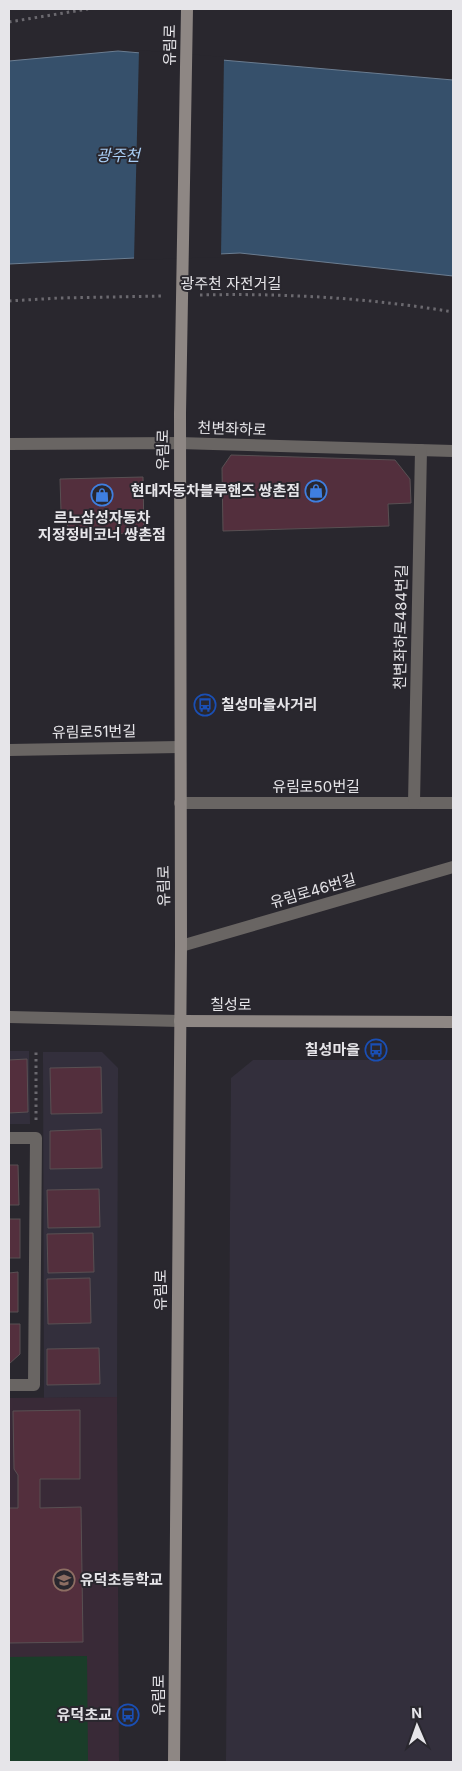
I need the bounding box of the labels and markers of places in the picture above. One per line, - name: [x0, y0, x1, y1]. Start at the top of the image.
- shop icon: 현대자동차블루핸즈 쌍촌점: [304, 479, 328, 503]
- place label: 현대자동차블루핸즈 쌍촌점: [131, 481, 300, 500]
- shop icon: 르노삼성자동차 지정정비코너 쌍촌점: [90, 483, 114, 507]
- place label: 르노삼성자동차 지정정비코너 쌍촌점: [38, 508, 166, 544]
- bus stop icon: 칠성마을사거리: [193, 693, 217, 717]
- place label: 칠성마을사거리: [221, 695, 318, 714]
- bus stop icon: 칠성마을: [364, 1038, 388, 1062]
- place label: 칠성마을: [305, 1040, 360, 1059]
- school or university icon: 유덕초등학교: [52, 1568, 76, 1592]
- place label: 유덕초등학교: [80, 1570, 163, 1589]
- bus stop icon: 유덕초교: [116, 1703, 140, 1727]
- place label: 유덕초교: [57, 1705, 112, 1724]

